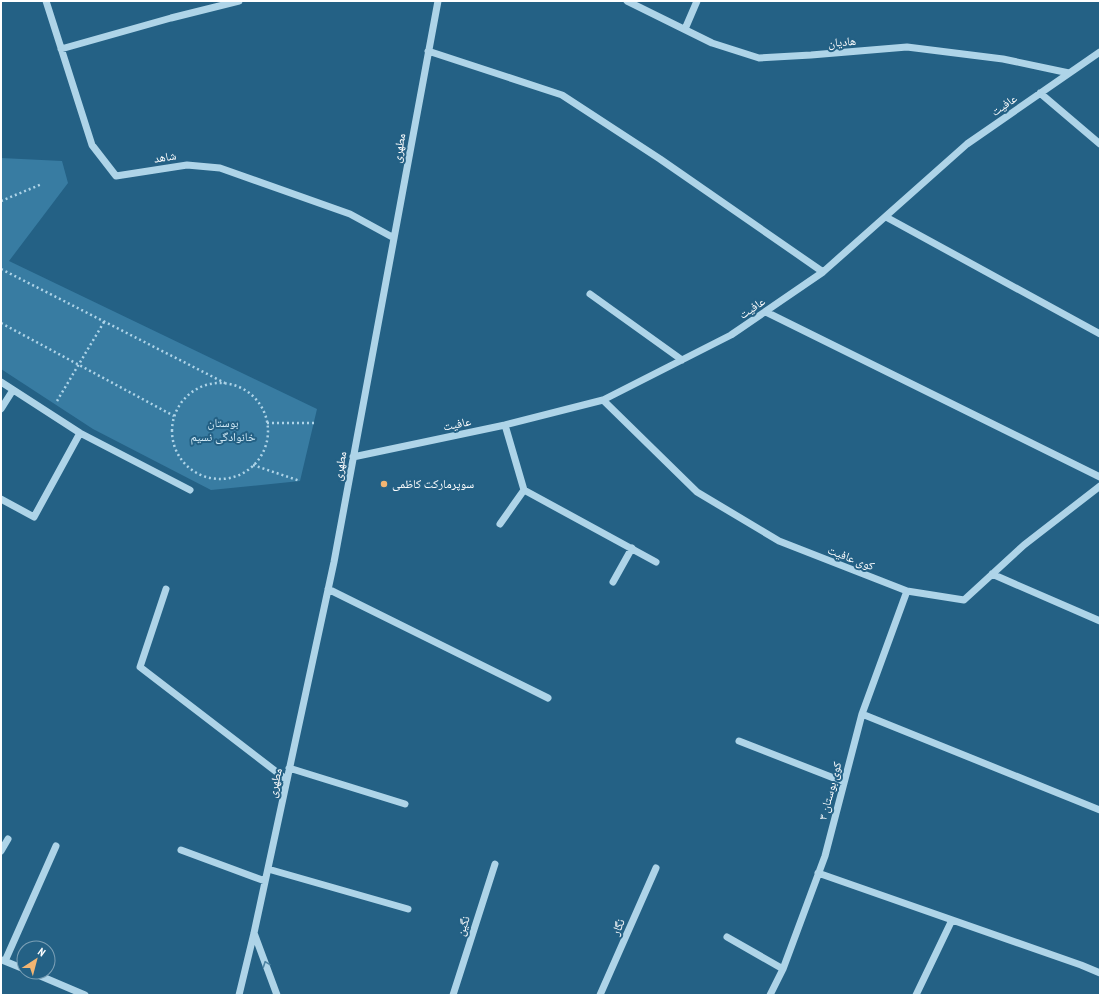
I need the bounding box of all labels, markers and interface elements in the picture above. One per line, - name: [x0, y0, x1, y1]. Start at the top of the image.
- street label: هادیان: [827, 33, 857, 50]
- street label: عافیت: [988, 90, 1020, 119]
- street label: مطهری: [389, 132, 408, 164]
- street label: شاهد: [153, 147, 177, 166]
- street label: عافیت: [736, 293, 768, 322]
- street label: عافیت: [442, 413, 472, 434]
- park label: بوستان خانوادگی نسیم: [190, 415, 256, 445]
- street label: مطهری: [330, 450, 349, 482]
- place label: سوپرمارکت کاظمی: [392, 476, 474, 491]
- marker: سوپرمارکت کاظمی: [379, 479, 389, 489]
- street label: کوی عافیت: [826, 542, 877, 573]
- street label: کوی بوستان ۳: [815, 760, 845, 822]
- street label: مطهری: [264, 767, 285, 799]
- street label: نگین: [452, 914, 473, 938]
- street label: نگار: [607, 916, 628, 938]
- north arrow: [16, 940, 56, 980]
- text: N: [35, 944, 48, 959]
- one-way arrow: [262, 961, 270, 968]

